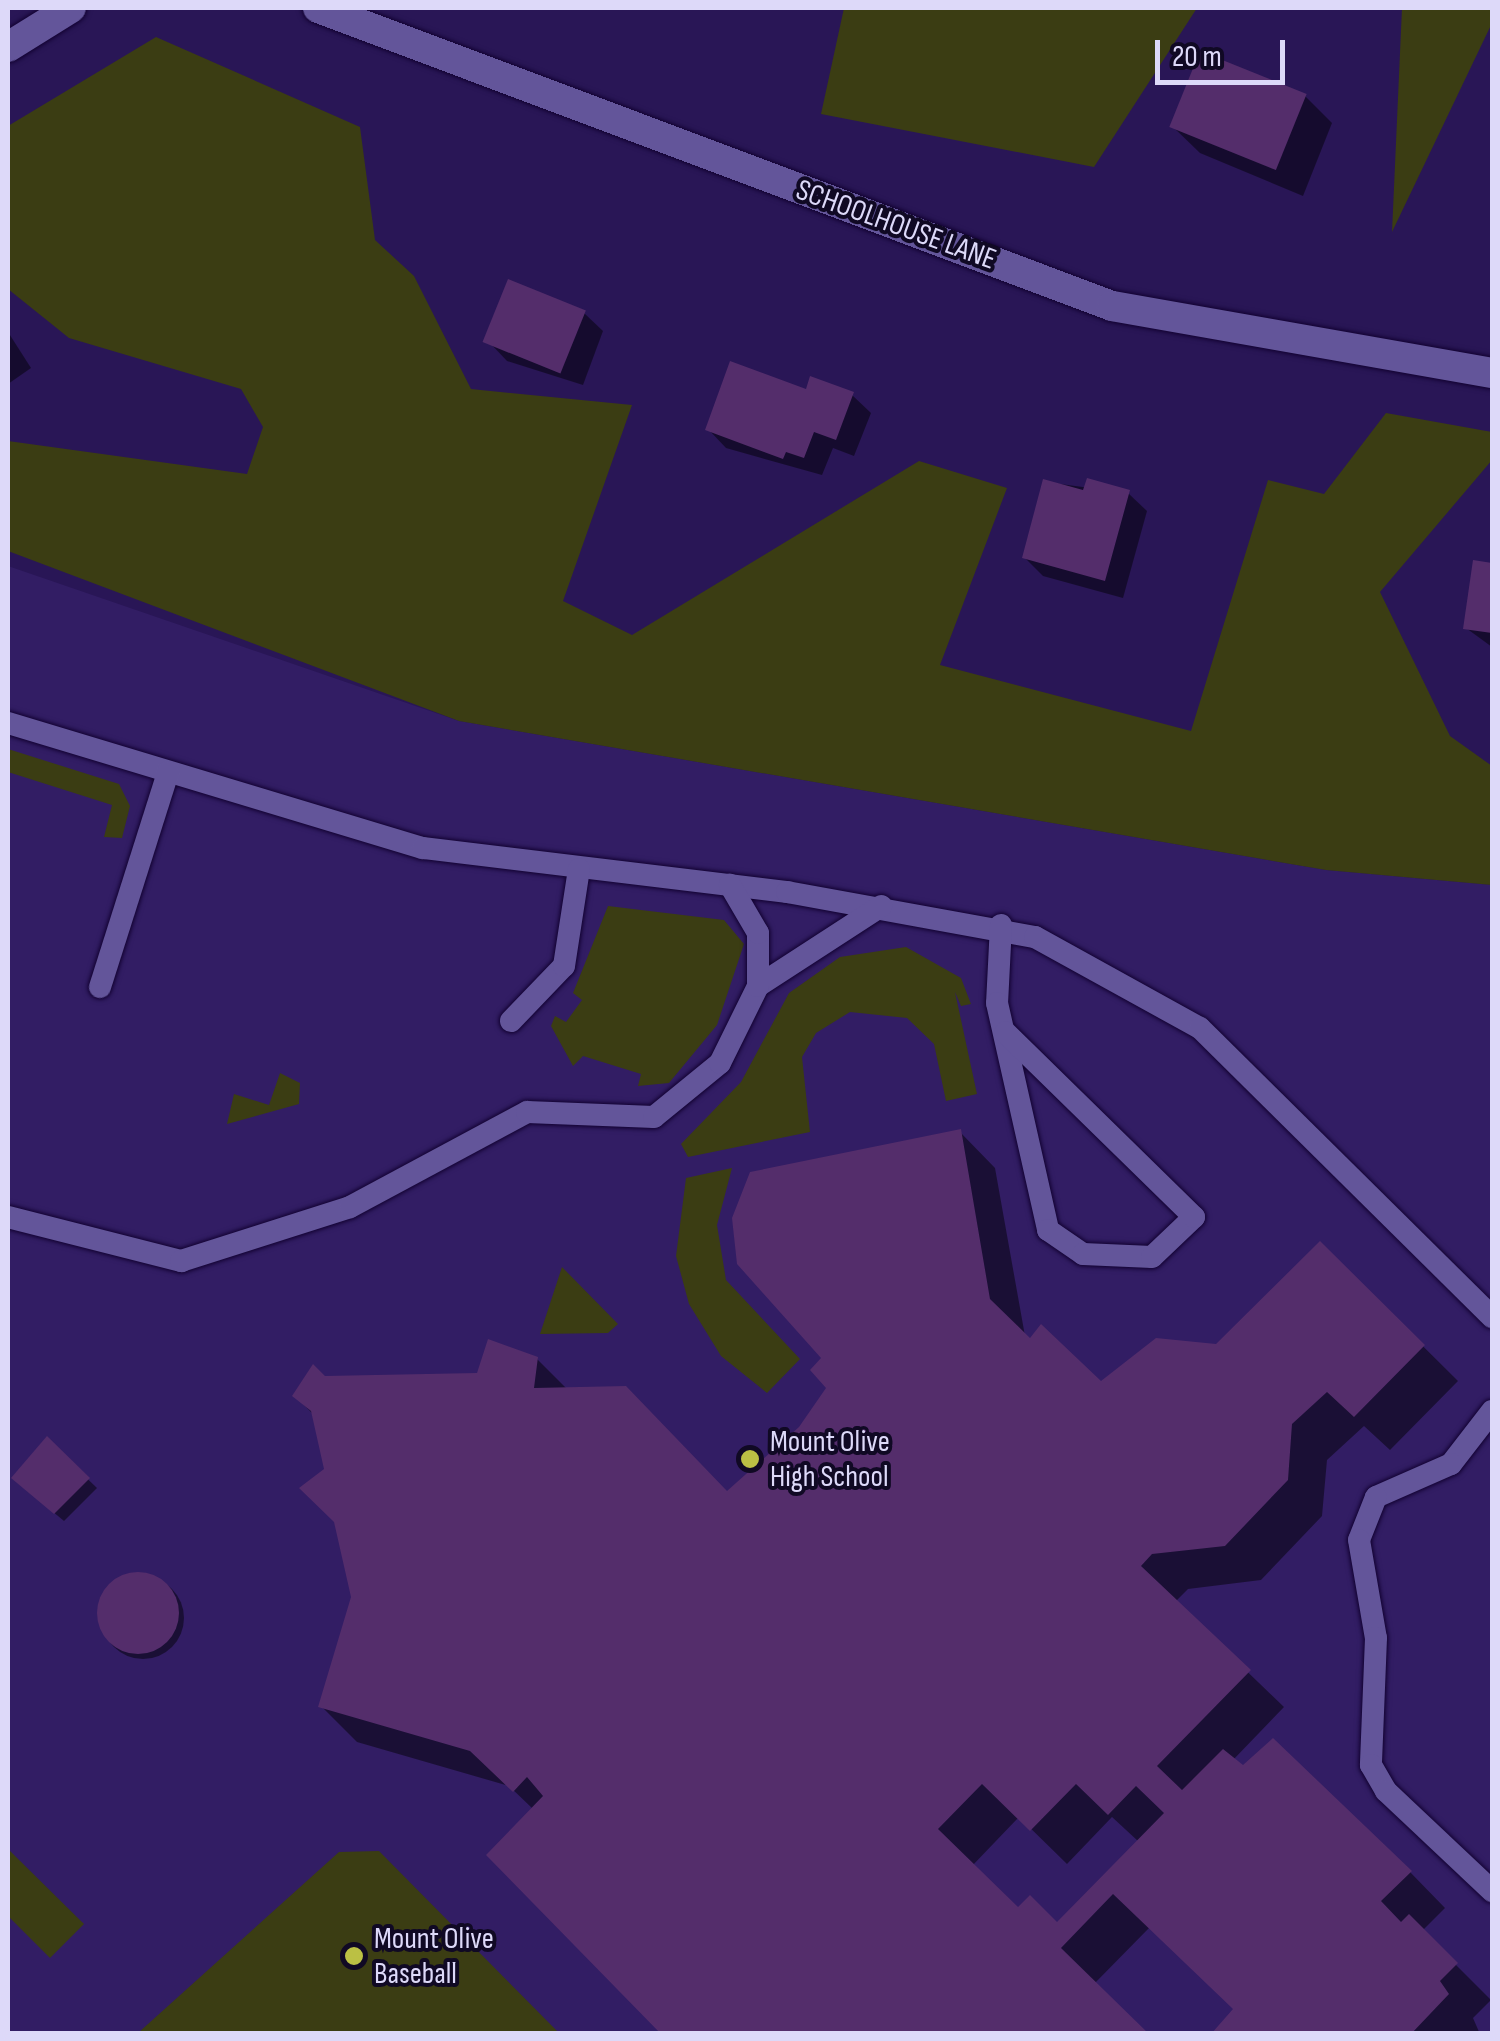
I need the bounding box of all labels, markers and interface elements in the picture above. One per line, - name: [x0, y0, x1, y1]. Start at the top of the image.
- scale bar: [1160, 20, 1290, 82]
- text: 20 m: [1172, 39, 1222, 75]
- street label: SCHOOLHOUSE LANE: [791, 172, 1001, 278]
- place label: Mount Olive High School: [770, 1424, 890, 1494]
- marker: Mount Olive High School: [739, 1448, 761, 1470]
- place label: Mount Olive Baseball: [374, 1921, 494, 1992]
- marker: Mount Olive Baseball: [343, 1945, 365, 1967]

